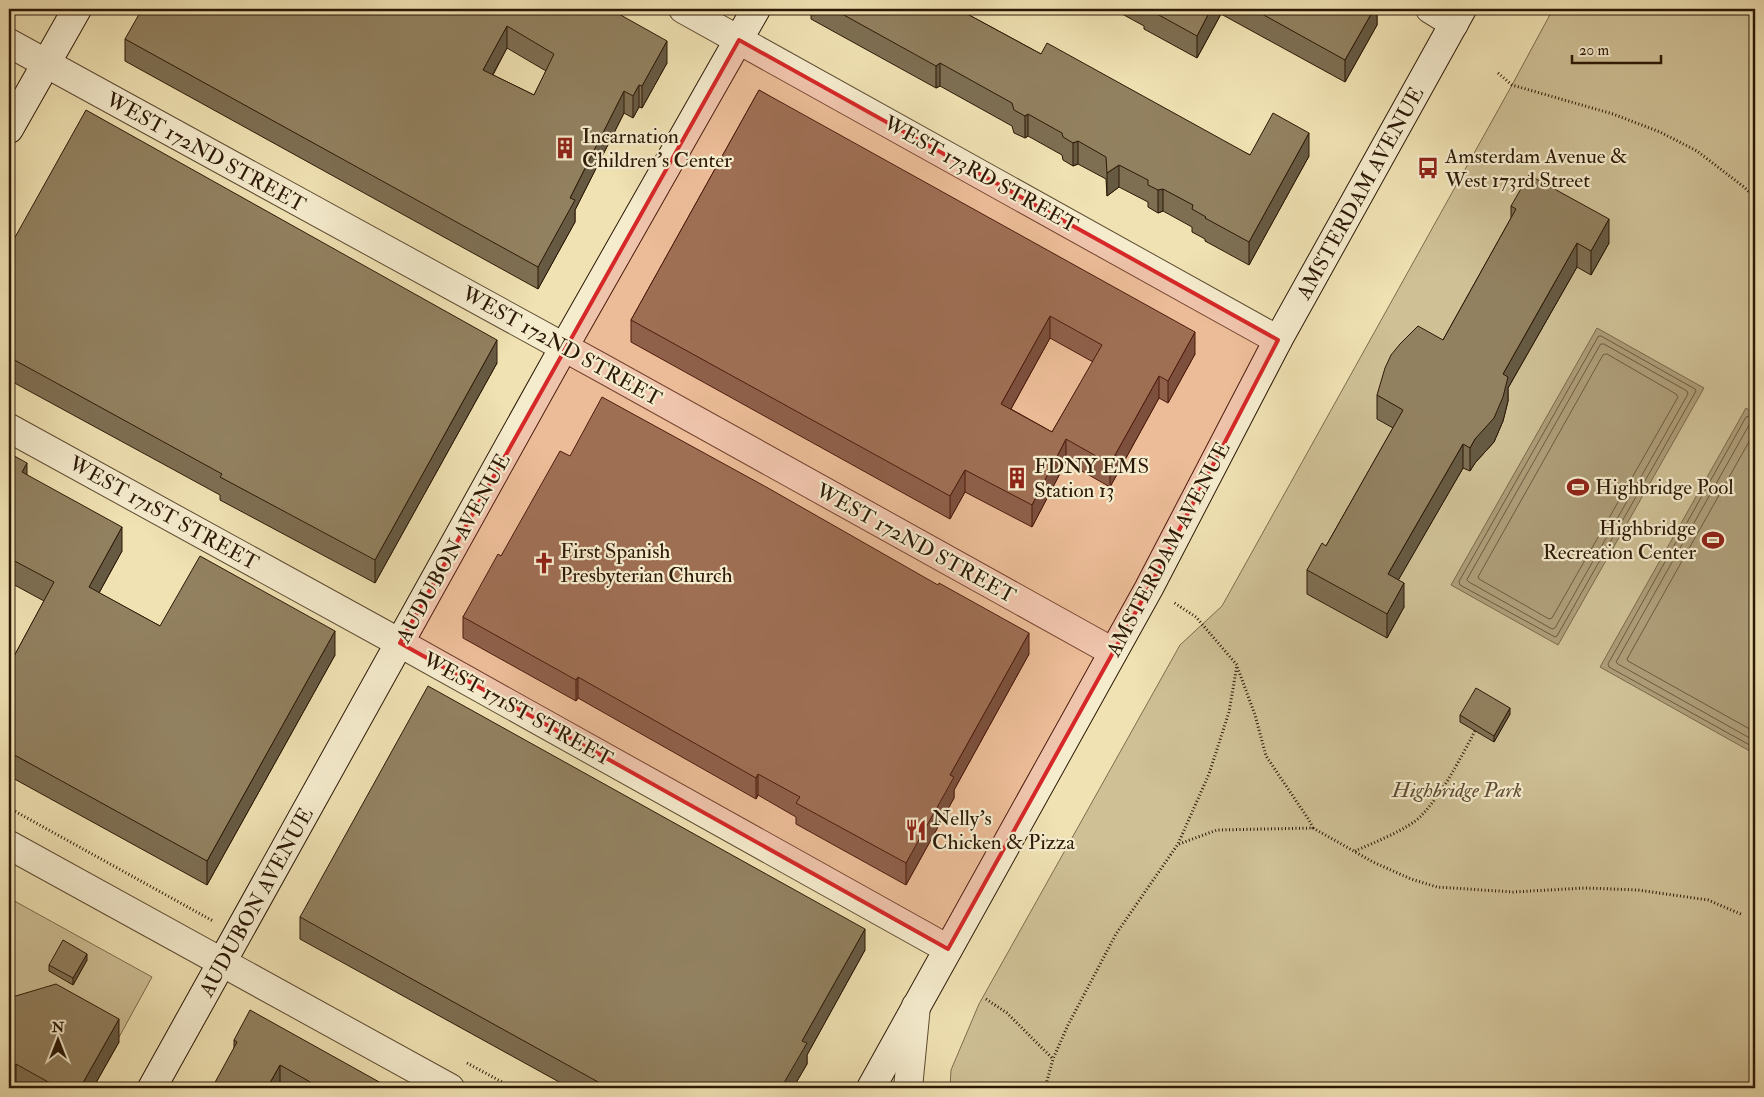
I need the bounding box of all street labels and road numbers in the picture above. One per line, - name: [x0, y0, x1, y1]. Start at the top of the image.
- street label: AMSTERDAM AVENUE: [1290, 82, 1430, 305]
- street label: WEST 172ND STREET: [100, 86, 311, 219]
- street label: WEST 173RD STREET: [878, 109, 1083, 239]
- street label: WEST 172ND STREET: [456, 280, 667, 413]
- street label: AMSTERDAM AVENUE: [1100, 437, 1237, 662]
- street label: AUDUBON AVENUE: [390, 449, 517, 648]
- street label: WEST 171ST STREET: [63, 450, 264, 577]
- street label: WEST 172ND STREET: [810, 477, 1021, 610]
- street label: WEST 171ST STREET: [417, 646, 618, 773]
- street label: AUDUBON AVENUE: [193, 803, 320, 1002]

